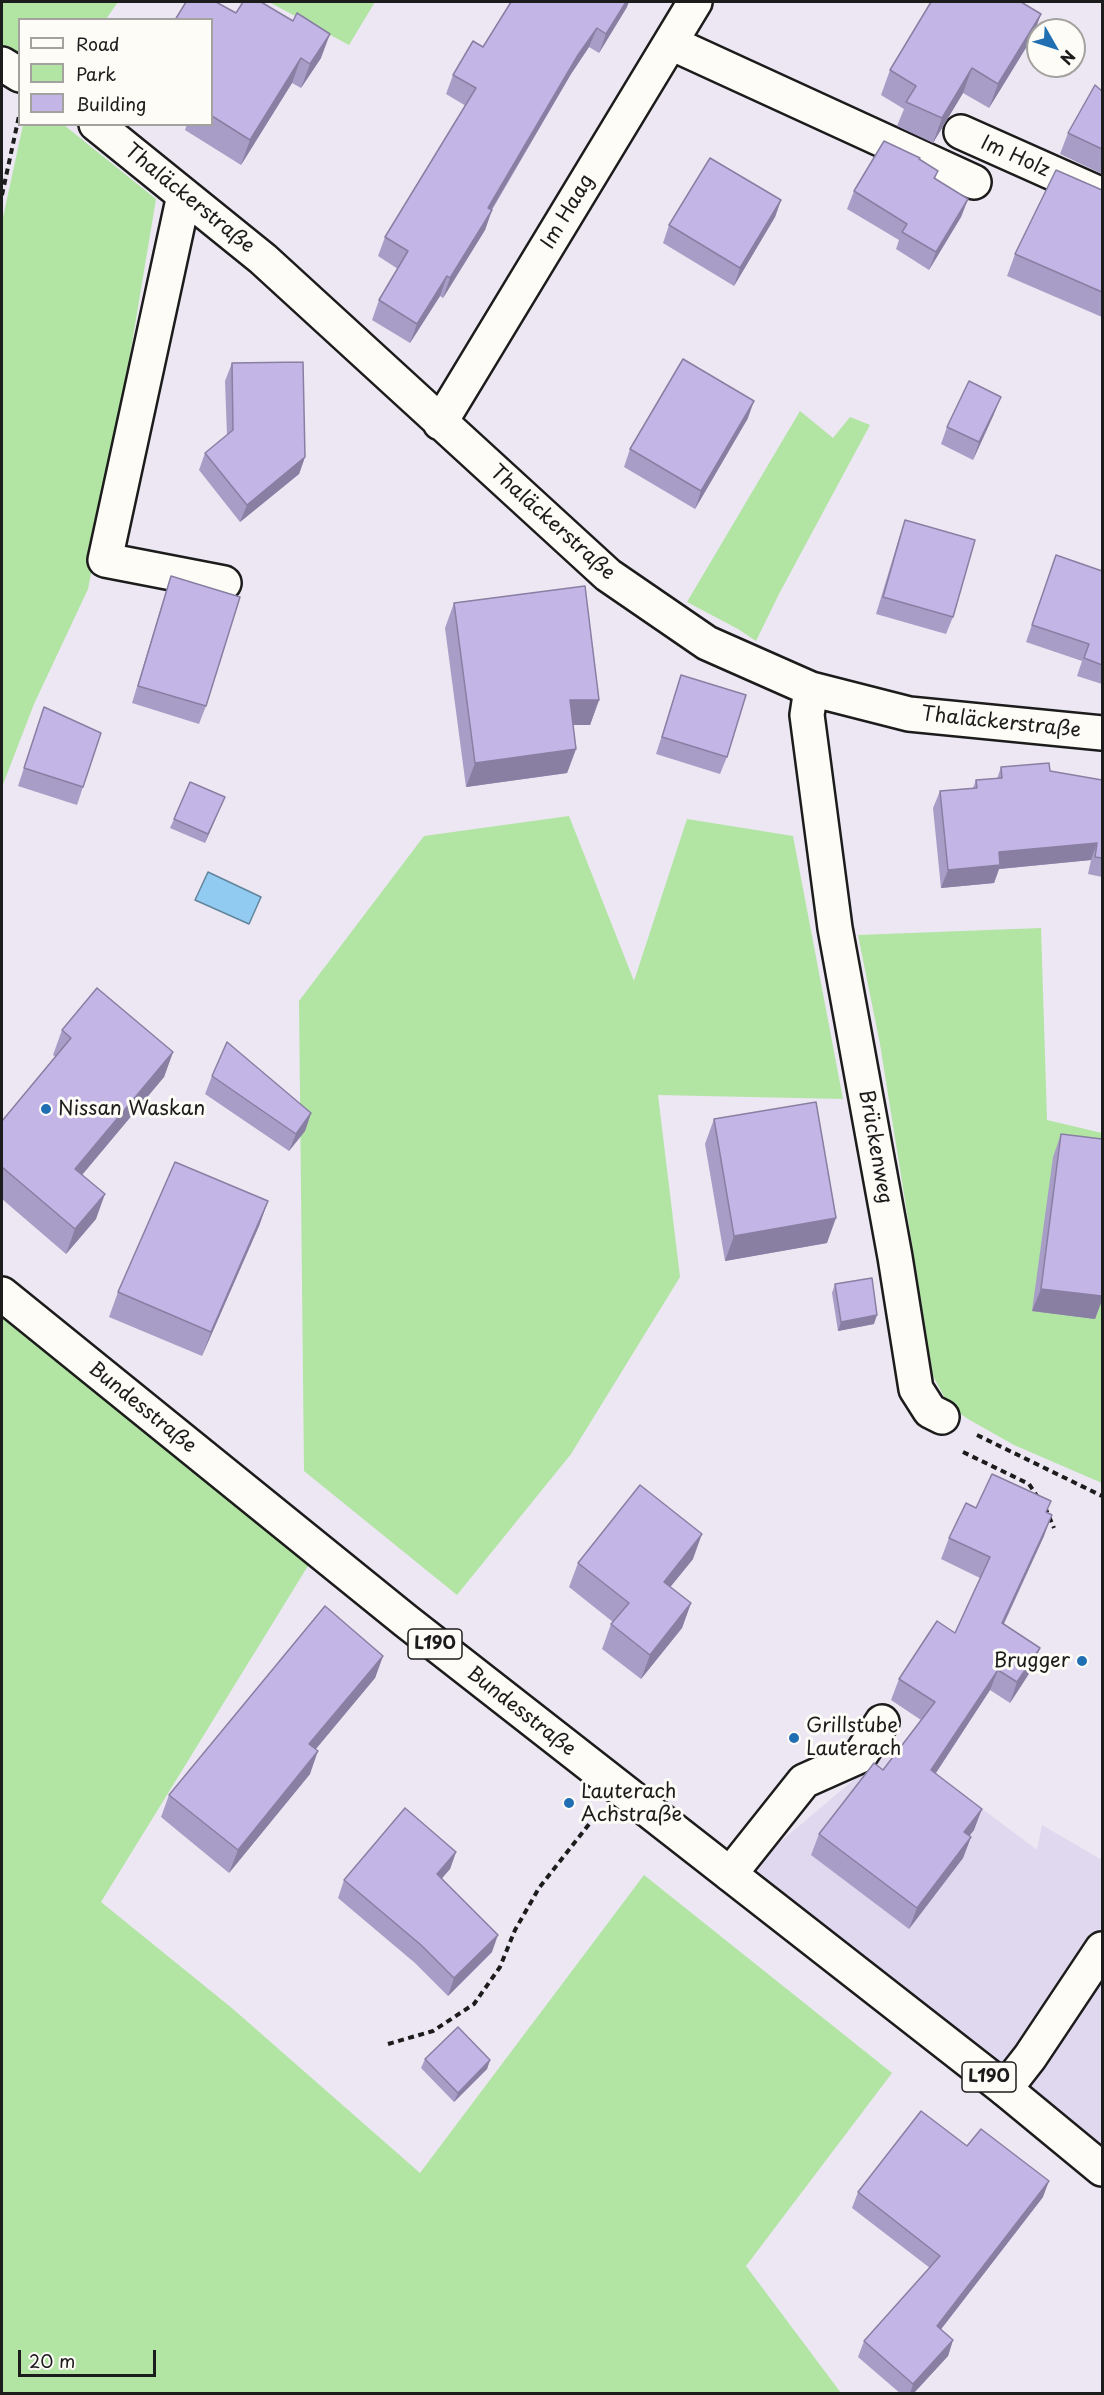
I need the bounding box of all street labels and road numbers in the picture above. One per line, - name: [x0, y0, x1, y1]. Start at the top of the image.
- street label: Im Holz: [977, 131, 1053, 183]
- street label: Thaläckerstraße: [119, 139, 259, 259]
- street label: Im Haag: [536, 170, 600, 254]
- street label: Thaläckerstraße: [484, 460, 620, 586]
- street label: Thaläckerstraße: [920, 703, 1082, 743]
- street label: Brückenweg: [853, 1088, 897, 1206]
- street label: Bundesstraße: [83, 1357, 201, 1459]
- road number: L190: [408, 1629, 462, 1659]
- street label: Bundesstraße: [462, 1662, 580, 1762]
- road number: L190: [962, 2062, 1016, 2092]

